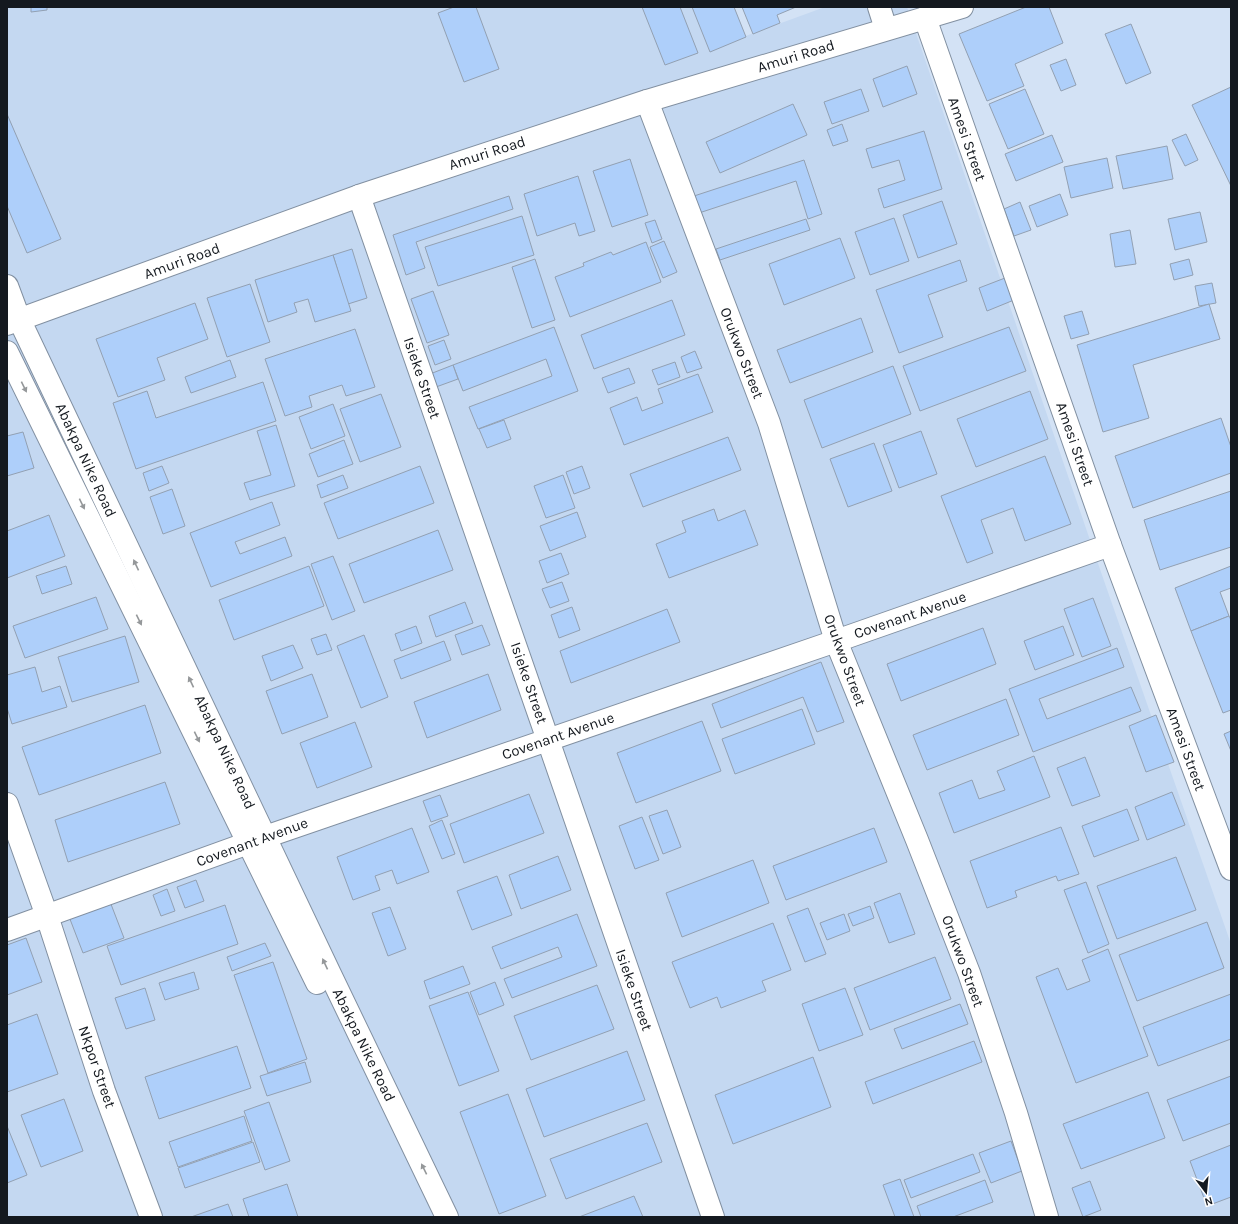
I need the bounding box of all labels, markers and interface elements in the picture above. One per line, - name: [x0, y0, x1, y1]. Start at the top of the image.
- street label: Amuri Road: [755, 36, 837, 76]
- street label: Amesi Street: [944, 95, 990, 184]
- street label: Amuri Road: [446, 132, 528, 174]
- street label: Amuri Road: [141, 239, 223, 283]
- street label: Orukwo Street: [716, 305, 768, 402]
- street label: Isieke Street: [400, 335, 444, 422]
- one-way arrow: [21, 381, 27, 393]
- street label: Abakpa Nike Road: [52, 400, 120, 520]
- street label: Amesi Street: [1052, 400, 1098, 489]
- one-way arrow: [79, 498, 85, 509]
- one-way arrow: [133, 559, 139, 570]
- street label: Covenant Avenue: [851, 587, 969, 643]
- street label: Orukwo Street: [820, 612, 870, 709]
- one-way arrow: [136, 614, 142, 626]
- street label: Isieke Street: [507, 640, 551, 727]
- one-way arrow: [188, 676, 194, 688]
- street label: Abakpa Nike Road: [191, 692, 259, 812]
- street label: Amesi Street: [1163, 705, 1210, 793]
- street label: Covenant Avenue: [499, 708, 617, 764]
- one-way arrow: [194, 731, 200, 742]
- street label: Covenant Avenue: [194, 813, 310, 871]
- street label: Orukwo Street: [938, 913, 988, 1010]
- street label: Isieke Street: [612, 947, 656, 1034]
- one-way arrow: [322, 958, 328, 969]
- street label: Abakpa Nike Road: [329, 985, 399, 1105]
- street label: Nkpor Street: [75, 1023, 120, 1111]
- one-way arrow: [421, 1164, 427, 1175]
- north arrow: [1186, 1172, 1226, 1212]
- text: N: [1203, 1194, 1214, 1208]

